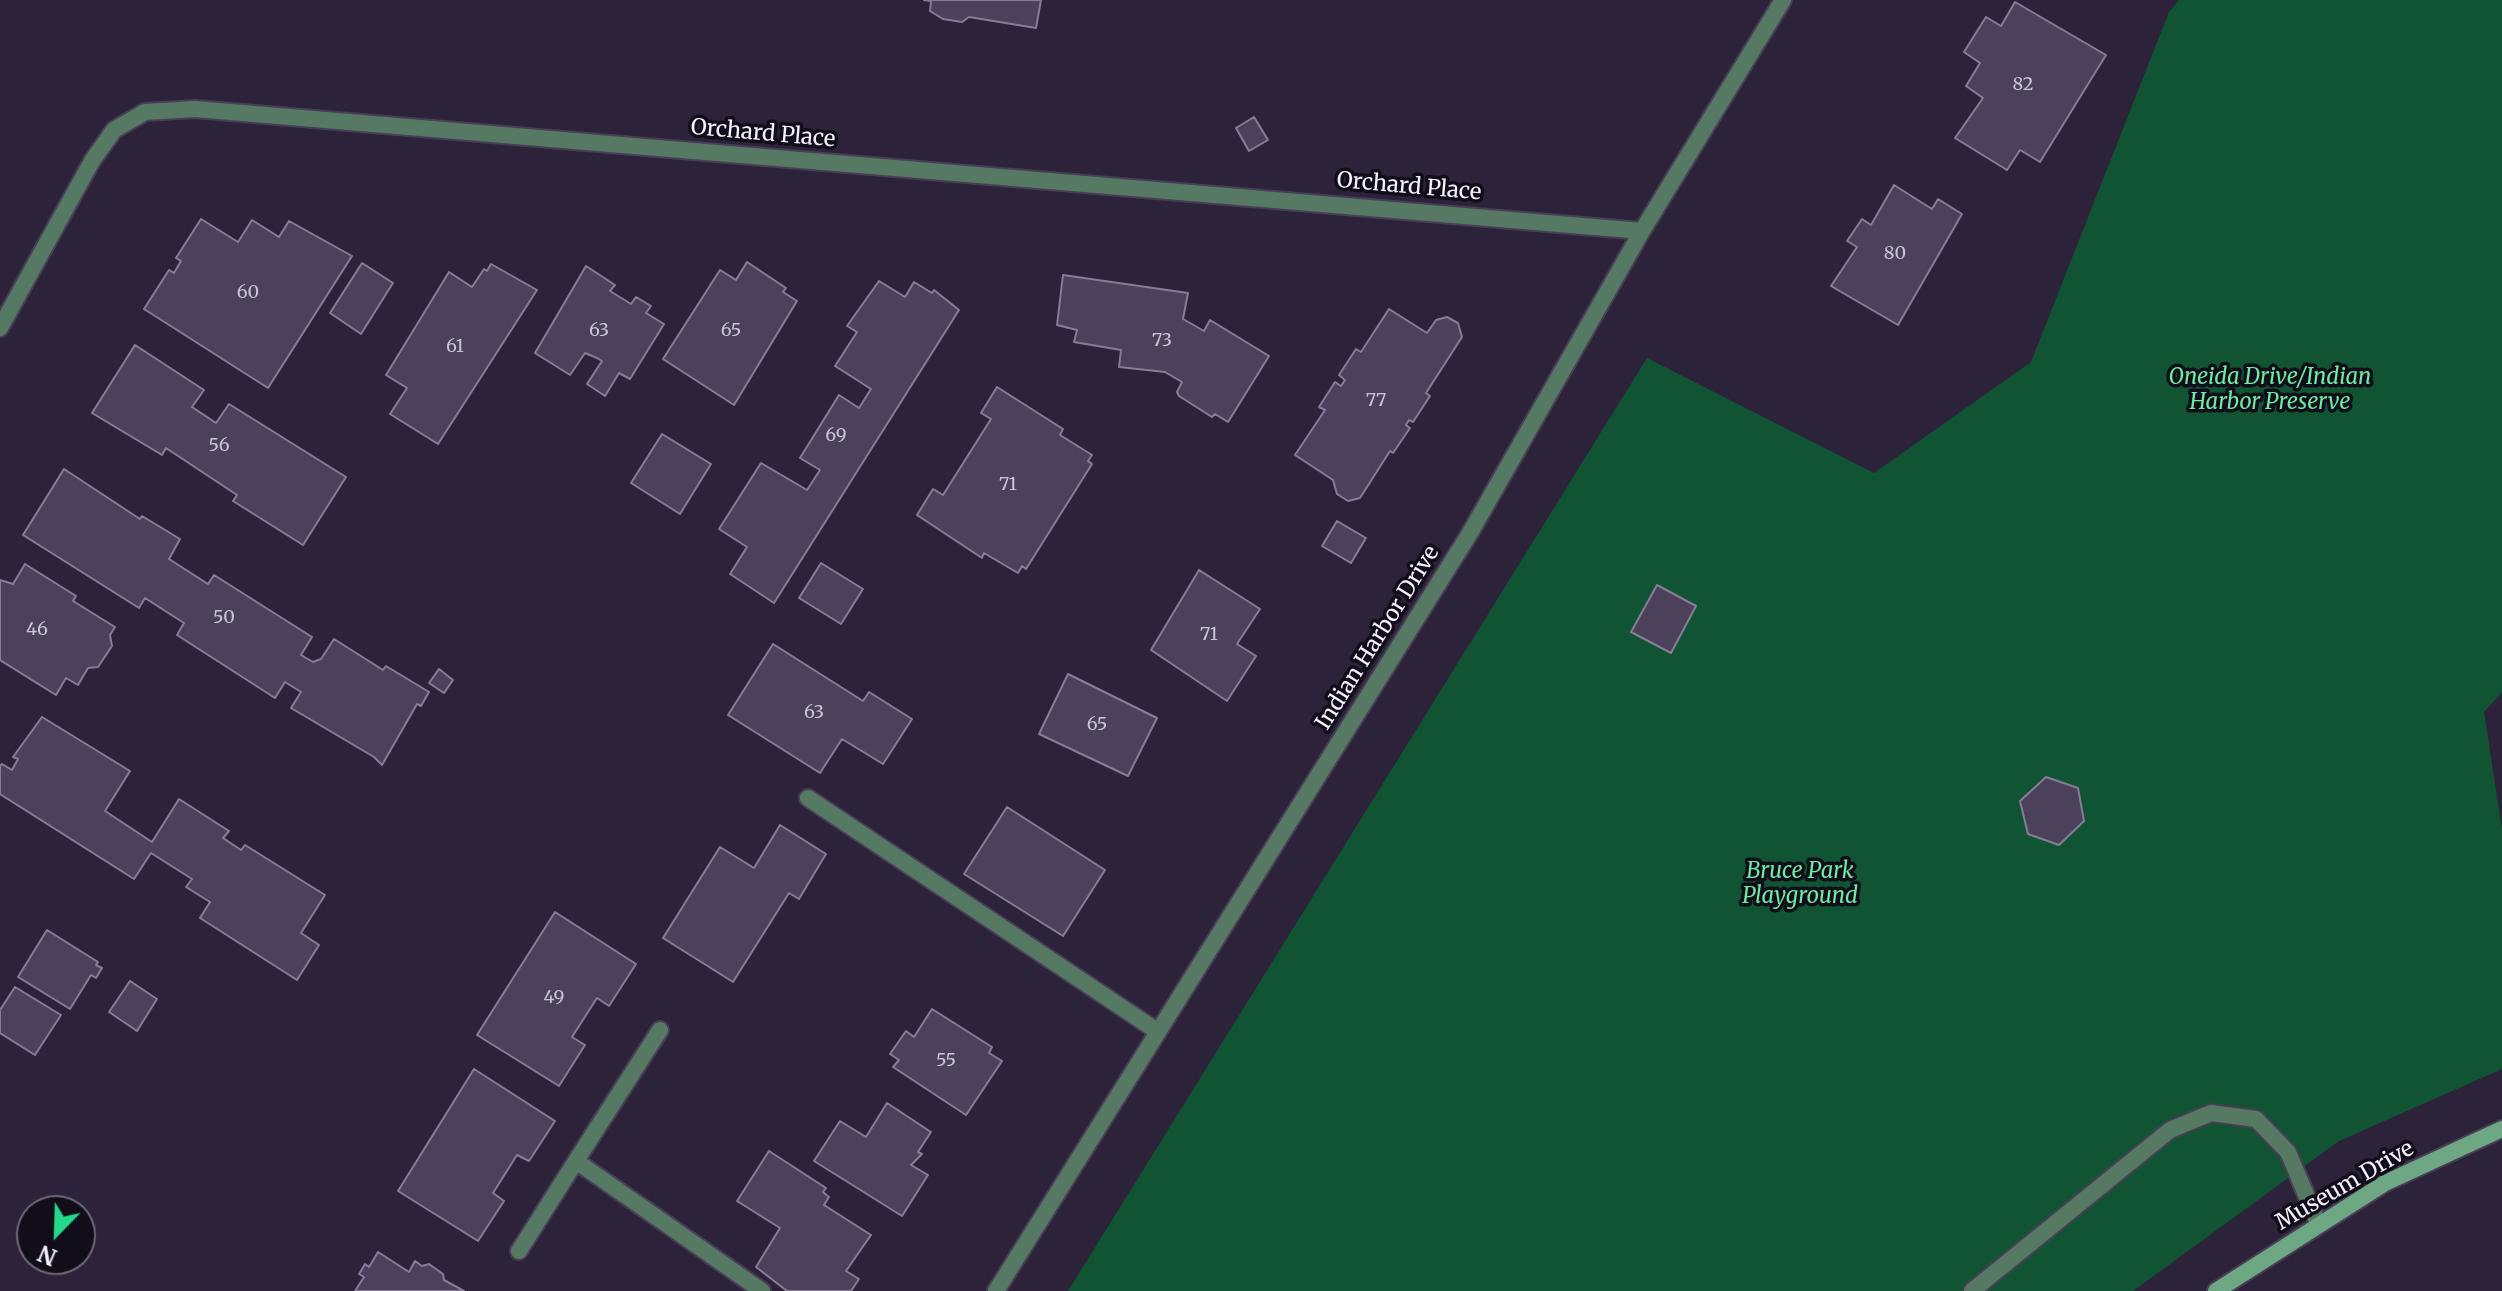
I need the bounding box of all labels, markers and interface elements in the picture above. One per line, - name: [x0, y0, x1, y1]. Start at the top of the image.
- house number: 82: [2012, 74, 2034, 96]
- street label: Orchard Place: [690, 115, 836, 153]
- street label: Orchard Place: [1336, 168, 1482, 206]
- house number: 80: [1884, 243, 1906, 265]
- house number: 60: [237, 282, 259, 304]
- house number: 63: [589, 320, 609, 342]
- house number: 65: [721, 320, 741, 342]
- house number: 73: [1152, 330, 1172, 352]
- house number: 61: [446, 336, 464, 358]
- park label: Oneida Drive/Indian Harbor Preserve: [2169, 365, 2371, 416]
- house number: 77: [1366, 390, 1386, 412]
- house number: 69: [825, 425, 847, 447]
- house number: 56: [208, 435, 230, 457]
- house number: 71: [999, 474, 1017, 496]
- street label: Indian Harbor Drive: [1311, 541, 1445, 735]
- house number: 50: [213, 607, 235, 629]
- house number: 46: [26, 619, 48, 641]
- house number: 71: [1200, 624, 1218, 646]
- house number: 63: [804, 702, 824, 724]
- house number: 65: [1087, 714, 1107, 736]
- park label: Bruce Park Playground: [1742, 859, 1858, 910]
- house number: 49: [544, 987, 564, 1009]
- house number: 55: [936, 1050, 956, 1072]
- street label: Museum Drive: [2271, 1136, 2419, 1236]
- north arrow: [16, 1195, 96, 1275]
- text: N: [34, 1239, 61, 1272]

